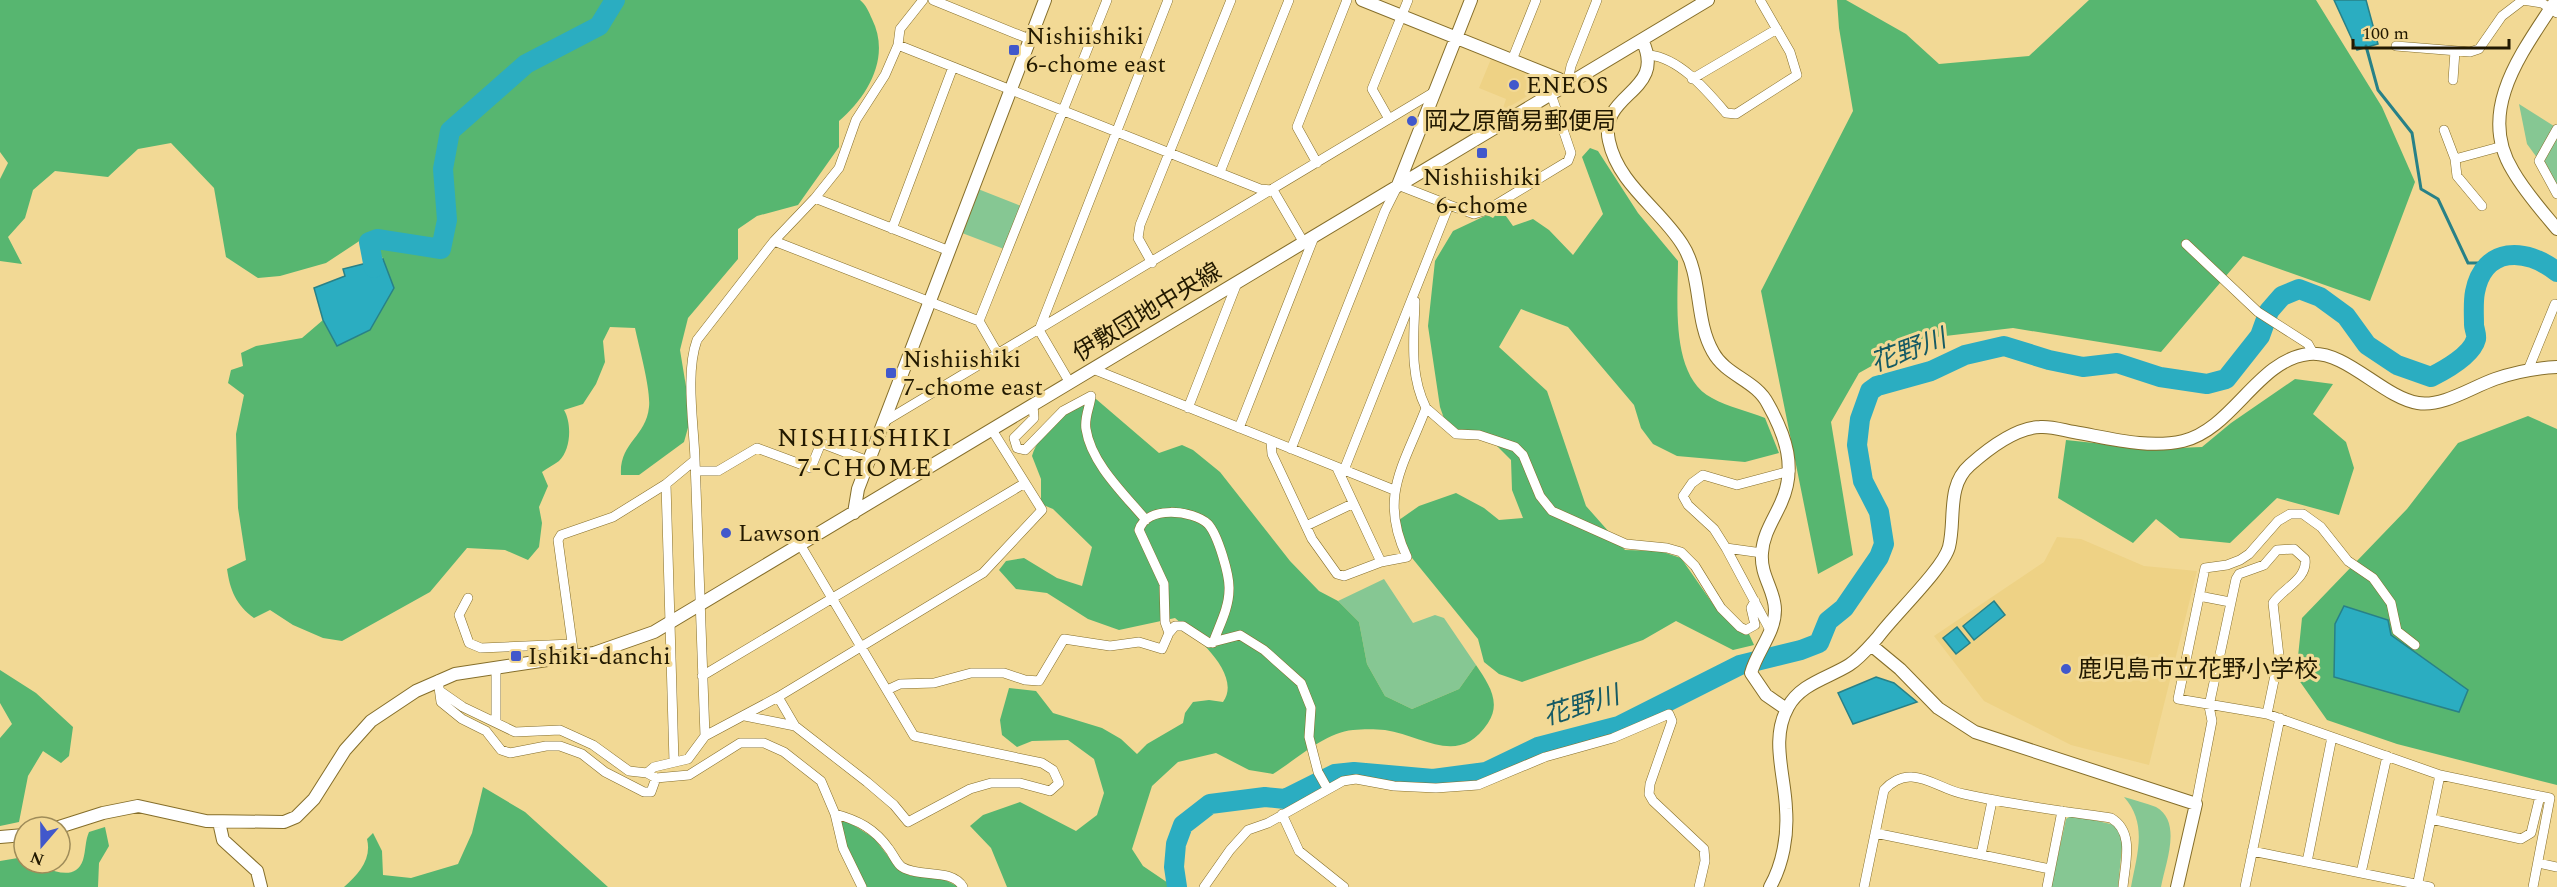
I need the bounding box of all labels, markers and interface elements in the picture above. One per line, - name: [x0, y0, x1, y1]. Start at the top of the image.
- scale bar: [2353, 12, 2509, 50]
- place label: Nishiishiki 6-chome east: [1026, 19, 1166, 83]
- text: 100 m: [2362, 20, 2409, 47]
- marker: Nishiishiki 6-chome east: [1007, 43, 1021, 57]
- place label: ENEOS: [1526, 68, 1608, 104]
- marker: ENEOS: [1507, 78, 1521, 92]
- place label: 岡之原簡易郵便局: [1424, 104, 1616, 140]
- marker: 岡之原簡易郵便局: [1405, 114, 1419, 128]
- marker: Nishiishiki 6-chome: [1475, 146, 1489, 160]
- place label: Nishiishiki 6-chome: [1423, 160, 1541, 224]
- street label: 伊敷団地中央線: [1066, 254, 1229, 372]
- water label: 花野川: [1865, 318, 1955, 383]
- place label: Nishiishiki 7-chome east: [903, 342, 1043, 406]
- marker: Nishiishiki 7-chome east: [884, 366, 898, 380]
- district label: NISHIISHIKI 7-CHOME: [777, 418, 953, 488]
- place label: Lawson: [738, 516, 820, 552]
- marker: Lawson: [719, 526, 733, 540]
- place label: Ishiki-danchi: [528, 639, 671, 675]
- marker: Ishiki-danchi: [509, 649, 523, 663]
- place label: 鹿児島市立花野小学校: [2078, 652, 2318, 688]
- marker: 鹿児島市立花野小学校: [2059, 662, 2073, 676]
- water label: 花野川: [1538, 675, 1627, 736]
- north arrow: [12, 815, 72, 875]
- text: N: [27, 845, 47, 872]

